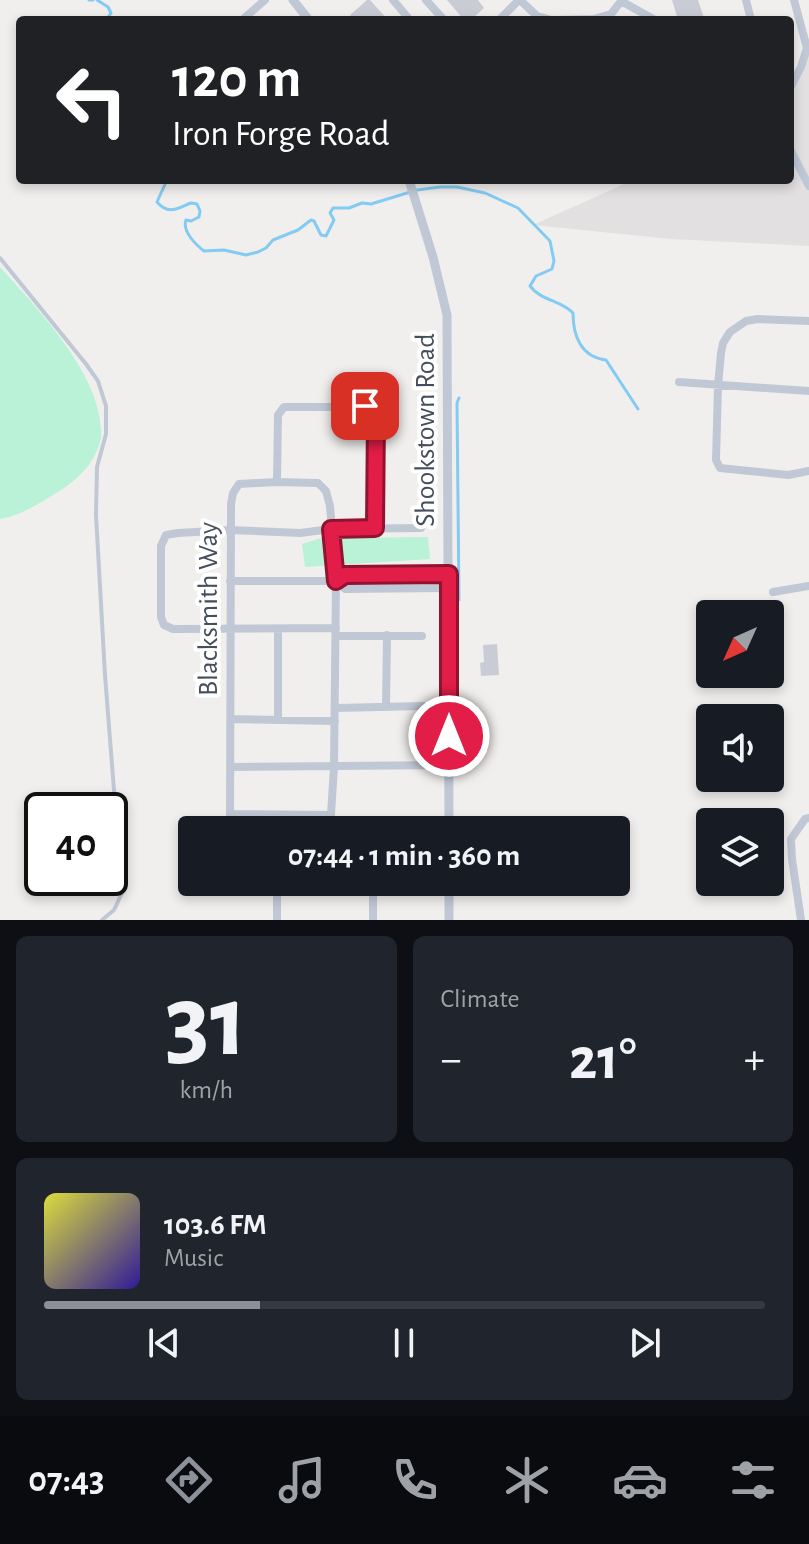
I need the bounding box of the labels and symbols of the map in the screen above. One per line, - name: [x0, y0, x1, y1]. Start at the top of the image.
- street label: Shookstown Road: [412, 333, 440, 527]
- pin: [331, 372, 399, 440]
- street label: Blacksmith Way: [195, 522, 223, 696]
- north arrow: [696, 600, 784, 688]
- position arrow: [407, 694, 491, 778]
- speed limit sign: 40: [24, 792, 128, 896]

